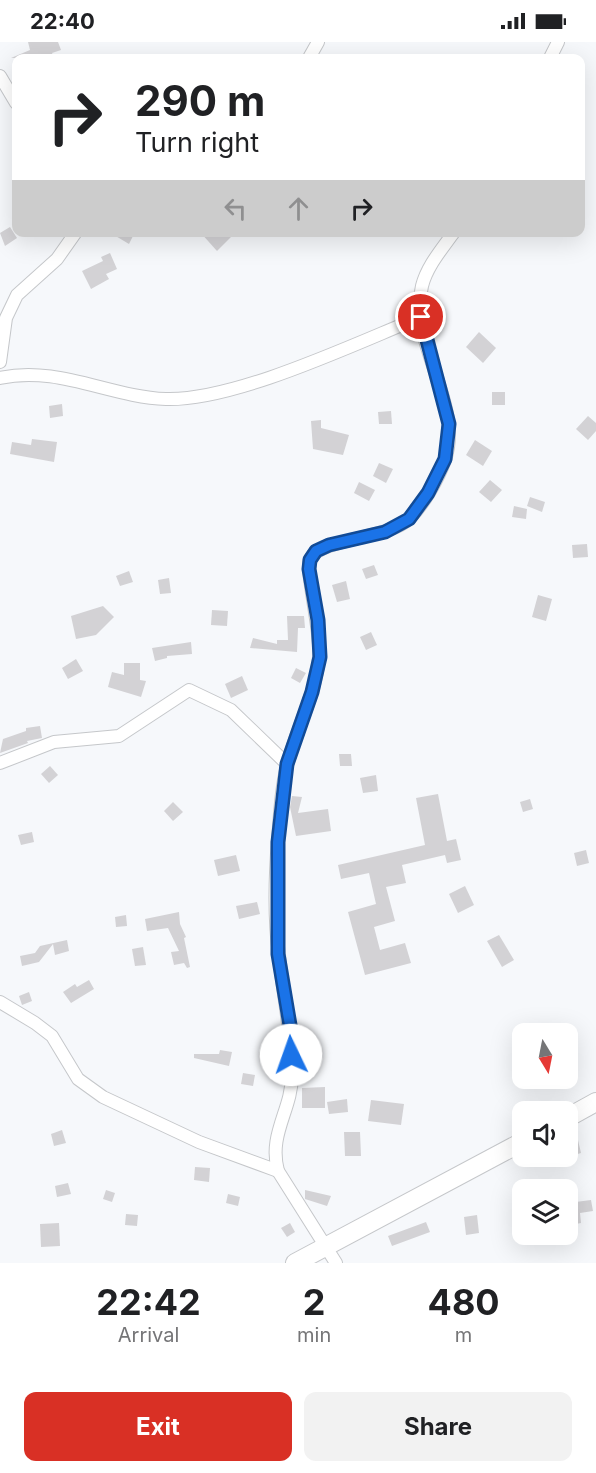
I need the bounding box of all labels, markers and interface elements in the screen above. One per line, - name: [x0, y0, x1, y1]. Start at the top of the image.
- text: 22:40: [30, 8, 95, 34]
- text: 290 m: [135, 75, 265, 126]
- icon: right: [36, 78, 114, 156]
- text: Turn right: [135, 126, 259, 159]
- icon: left: [219, 192, 252, 225]
- icon: ahead: [282, 192, 315, 225]
- icon: right: [345, 192, 378, 225]
- pin: [395, 291, 446, 342]
- icon: arrive: [404, 300, 437, 333]
- position arrow: [259, 1023, 323, 1087]
- north arrow: [512, 1023, 578, 1089]
- map controls: [512, 1023, 578, 1245]
- button: sound: [512, 1101, 578, 1167]
- button: layers: [512, 1179, 578, 1245]
- text: 22:42: [96, 1280, 201, 1324]
- text: 2: [303, 1280, 326, 1324]
- text: 480: [428, 1280, 500, 1324]
- text: Arrival: [118, 1323, 179, 1347]
- text: min: [297, 1323, 331, 1347]
- text: m: [455, 1323, 472, 1347]
- button: Exit: [24, 1392, 292, 1461]
- button: Share: [304, 1392, 572, 1461]

